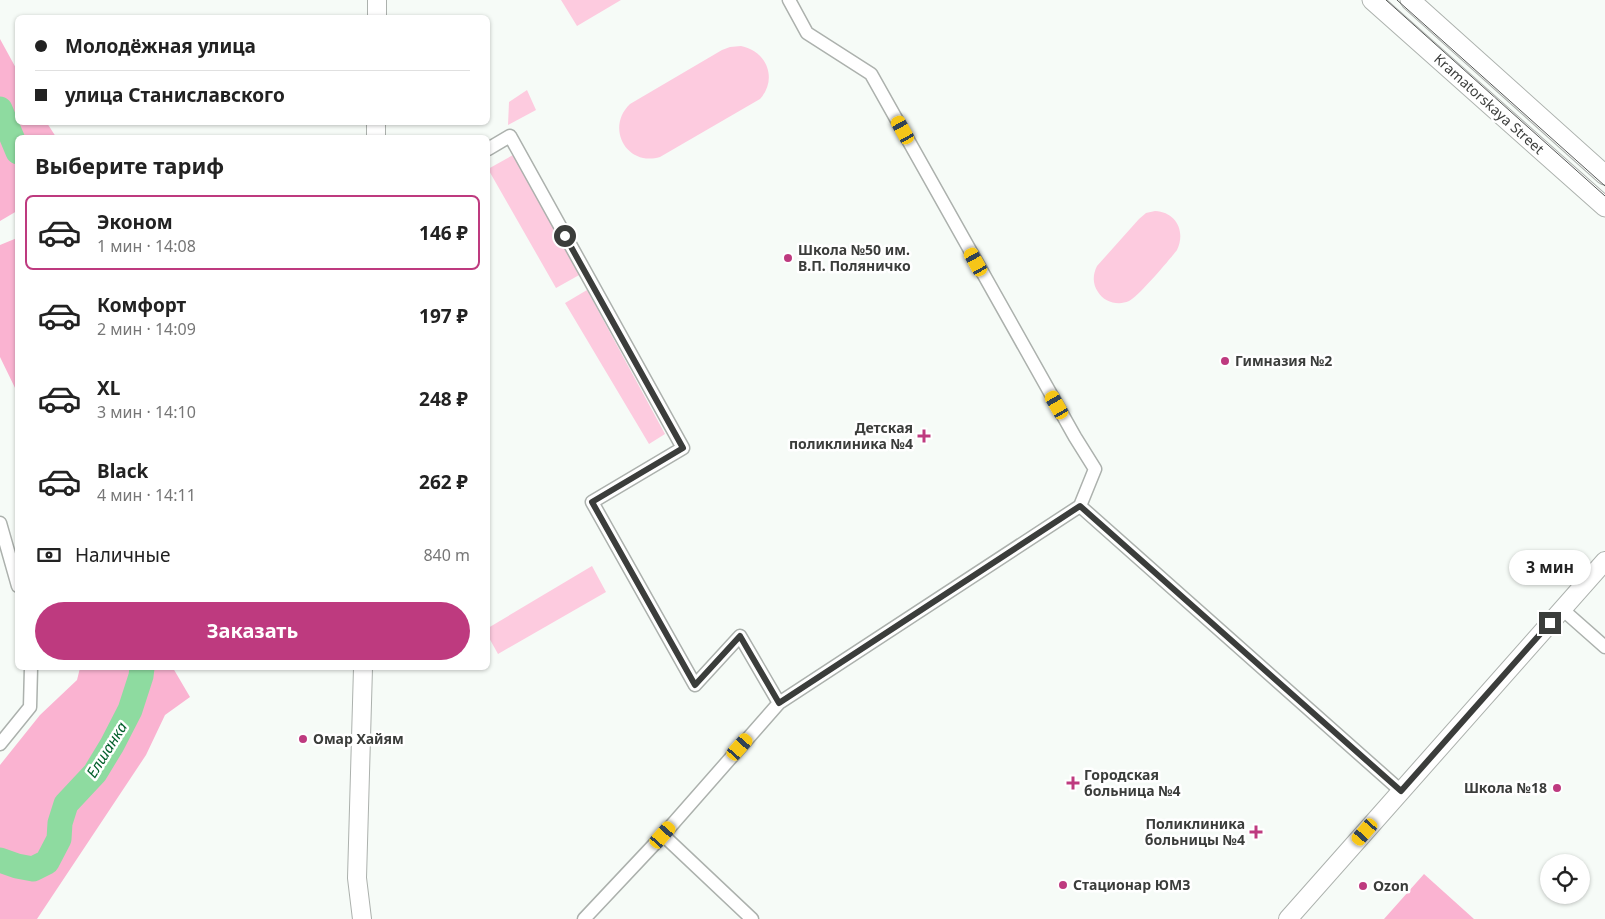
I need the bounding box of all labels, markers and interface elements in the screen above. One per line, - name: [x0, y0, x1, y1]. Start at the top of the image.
- text: Молодёжная улица: [65, 33, 256, 59]
- street label: Kramatorskaya Street: [1430, 49, 1548, 158]
- text: улица Станиславского: [65, 82, 285, 108]
- car: [889, 113, 916, 147]
- text: Выберите тариф: [35, 150, 224, 180]
- text: Эконом: [97, 209, 173, 235]
- icon: car: [37, 210, 82, 255]
- text: 146 ₽: [419, 220, 468, 246]
- route start: [554, 225, 576, 247]
- text: 1 мин · 14:08: [97, 235, 196, 257]
- place label: Школа №50 им. В.П. Поляничко: [798, 240, 911, 275]
- car: [962, 245, 989, 279]
- marker: Школа №50 им. В.П. Поляничко: [782, 252, 794, 264]
- text: Комфорт: [97, 292, 186, 318]
- icon: car: [37, 293, 82, 338]
- text: 197 ₽: [419, 303, 468, 329]
- text: 2 мин · 14:09: [97, 318, 196, 340]
- place label: Гимназия №2: [1235, 351, 1332, 370]
- marker: Гимназия №2: [1219, 355, 1231, 367]
- text: XL: [97, 375, 120, 401]
- icon: car: [37, 376, 82, 421]
- text: 248 ₽: [419, 386, 468, 412]
- car: [1043, 388, 1070, 422]
- text: 3 мин · 14:10: [97, 401, 196, 423]
- place label: Детская поликлиника №4: [789, 418, 913, 453]
- marker: Детская поликлиника №4: [917, 429, 931, 443]
- text: Black: [97, 458, 148, 484]
- icon: car: [37, 459, 82, 504]
- text: 262 ₽: [419, 469, 468, 495]
- text: 4 мин · 14:11: [97, 484, 196, 506]
- icon: cash: [35, 541, 63, 569]
- text: Наличные: [75, 542, 170, 568]
- text: 840 m: [423, 544, 470, 566]
- callout: 3 мин: [1509, 550, 1591, 586]
- text: 3 мин: [1526, 556, 1574, 578]
- button: Заказать: [35, 602, 470, 660]
- route end: [1539, 612, 1561, 634]
- water label: Елшанка: [81, 717, 131, 781]
- place label: Омар Хайям: [313, 729, 404, 748]
- car: [724, 731, 755, 763]
- marker: Омар Хайям: [297, 733, 309, 745]
- place label: Городская больница №4: [1084, 765, 1181, 800]
- marker: Городская больница №4: [1066, 776, 1080, 790]
- place label: Школа №18: [1464, 778, 1547, 797]
- marker: Школа №18: [1551, 782, 1563, 794]
- place label: Поликлиника больницы №4: [1145, 814, 1245, 849]
- car: [1349, 816, 1380, 848]
- car: [647, 819, 678, 851]
- marker: Поликлиника больницы №4: [1249, 825, 1263, 839]
- map controls: [1540, 854, 1590, 904]
- button: locate: [1540, 854, 1590, 904]
- place label: Стационар ЮМЗ: [1073, 875, 1190, 894]
- place label: Ozon: [1373, 876, 1409, 895]
- marker: Стационар ЮМЗ: [1057, 879, 1069, 891]
- marker: Ozon: [1357, 880, 1369, 892]

